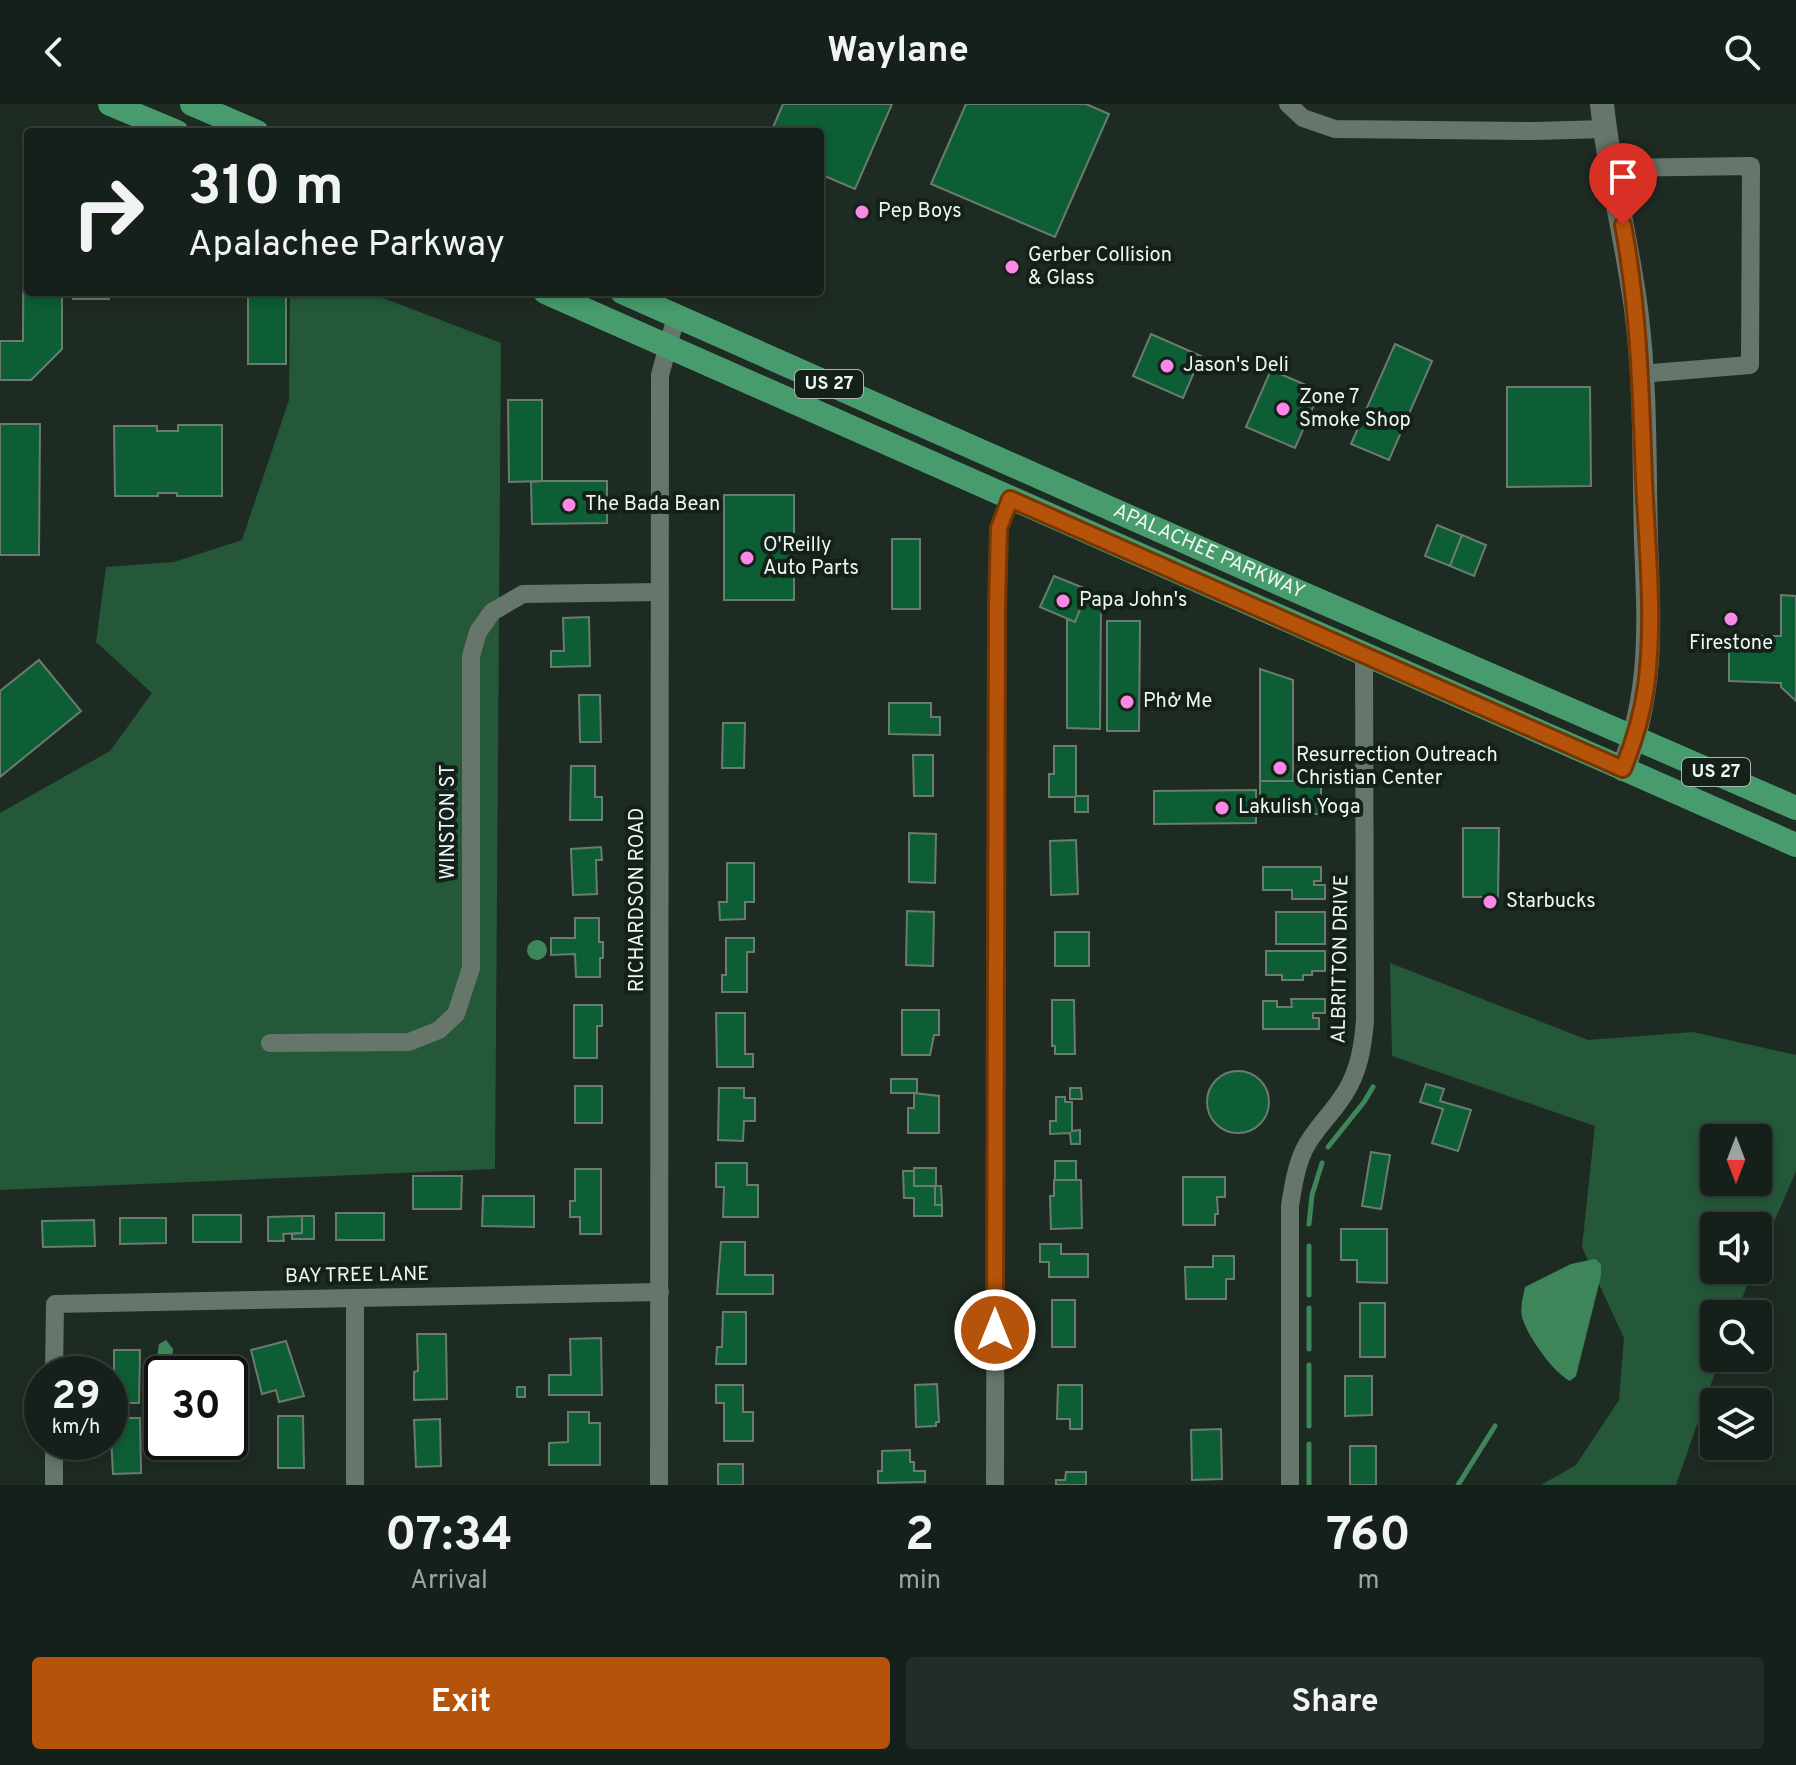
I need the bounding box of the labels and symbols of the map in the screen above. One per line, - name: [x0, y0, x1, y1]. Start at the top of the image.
- pin: [1589, 143, 1657, 225]
- place label: Pep Boys: [878, 199, 962, 225]
- marker: Pep Boys: [853, 203, 871, 221]
- place label: Gerber Collision & Glass: [1028, 243, 1172, 292]
- marker: Gerber Collision & Glass: [1003, 258, 1021, 276]
- place label: Jason's Deli: [1183, 353, 1289, 379]
- marker: Jason's Deli: [1158, 357, 1176, 375]
- road number: US 27: [795, 370, 863, 398]
- place label: Zone 7 Smoke Shop: [1299, 385, 1411, 434]
- marker: Zone 7 Smoke Shop: [1274, 400, 1292, 418]
- place label: The Bada Bean: [585, 492, 720, 518]
- marker: The Bada Bean: [560, 496, 578, 514]
- street label: APALACHEE PARKWAY: [1109, 498, 1309, 606]
- place label: O'Reilly Auto Parts: [763, 533, 859, 582]
- marker: O'Reilly Auto Parts: [738, 549, 756, 567]
- place label: Papa John's: [1079, 588, 1187, 614]
- marker: Papa John's: [1054, 592, 1072, 610]
- marker: Firestone: [1722, 610, 1740, 628]
- place label: Firestone: [1689, 631, 1773, 657]
- place label: Phở Me: [1143, 689, 1212, 715]
- marker: Phở Me: [1118, 693, 1136, 711]
- place label: Resurrection Outreach Christian Center: [1296, 743, 1498, 792]
- road number: US 27: [1682, 758, 1750, 786]
- marker: Resurrection Outreach Christian Center: [1271, 759, 1289, 777]
- street label: WINSTON ST: [436, 764, 462, 880]
- place label: Lakulish Yoga: [1238, 795, 1360, 821]
- marker: Lakulish Yoga: [1213, 799, 1231, 817]
- street label: RICHARDSON ROAD: [625, 808, 651, 992]
- street label: ALBRITTON DRIVE: [1327, 874, 1355, 1044]
- place label: Starbucks: [1506, 889, 1596, 915]
- marker: Starbucks: [1481, 893, 1499, 911]
- north arrow: [1700, 1124, 1772, 1196]
- street label: BAY TREE LANE: [285, 1262, 429, 1290]
- position arrow: [953, 1288, 1037, 1372]
- speed limit sign: 30: [144, 1356, 248, 1460]

